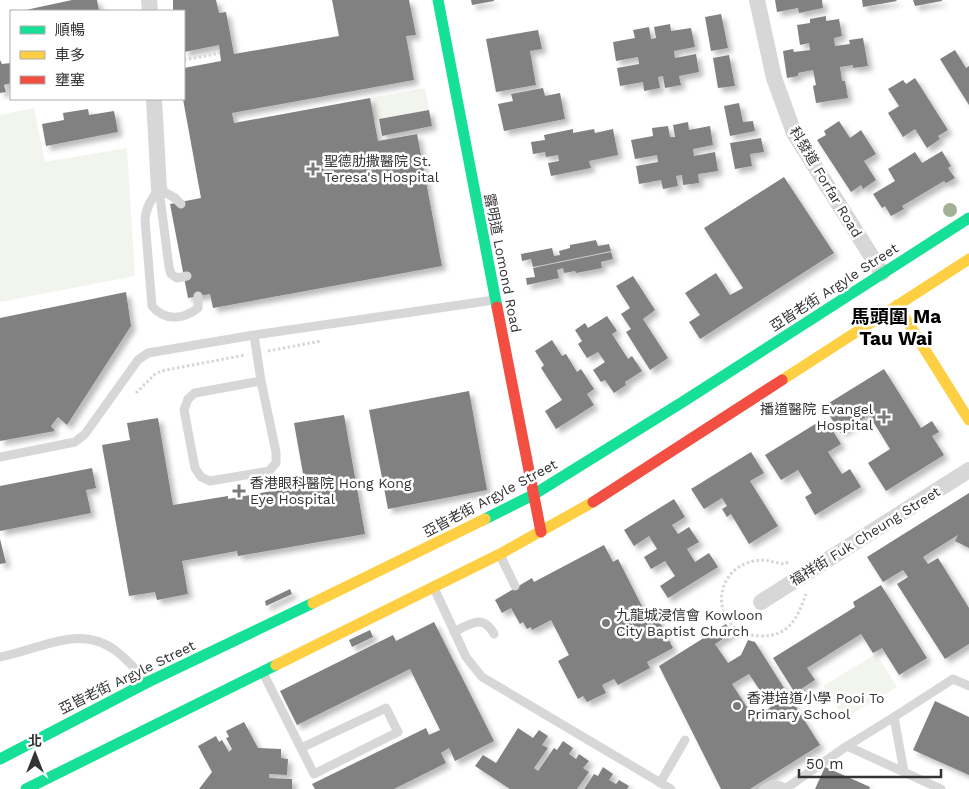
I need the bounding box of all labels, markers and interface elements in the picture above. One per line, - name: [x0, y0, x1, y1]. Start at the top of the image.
- legend: [10, 10, 185, 100]
- text: 順暢: [55, 21, 85, 39]
- text: 車多: [55, 46, 85, 64]
- text: 壅塞: [55, 71, 85, 89]
- street label: 科發道 Forfar Road: [787, 124, 865, 240]
- place label: 聖德肋撒醫院 St. Teresa's Hospital: [324, 153, 440, 185]
- marker: 聖德肋撒醫院 St. Teresa's Hospital: [306, 162, 320, 176]
- street label: 露明道 Lomond Road: [482, 192, 524, 334]
- street label: 亞皆老街 Argyle Street: [767, 240, 901, 334]
- district label: 馬頭圍 Ma Tau Wai: [851, 305, 941, 350]
- place label: 播道醫院 Evangel Hospital: [760, 401, 874, 433]
- marker: 播道醫院 Evangel Hospital: [877, 410, 891, 424]
- street label: 亞皆老街 Argyle Street: [420, 456, 560, 540]
- place label: 香港眼科醫院 Hong Kong Eye Hospital: [250, 475, 412, 507]
- street label: 福祥街 Fuk Cheung Street: [787, 483, 943, 589]
- marker: 香港眼科醫院 Hong Kong Eye Hospital: [232, 484, 246, 498]
- place label: 九龍城浸信會 Kowloon City Baptist Church: [616, 607, 763, 639]
- marker: 九龍城浸信會 Kowloon City Baptist Church: [600, 617, 612, 629]
- street label: 亞皆老街 Argyle Street: [56, 637, 198, 717]
- place label: 香港培道小學 Pooi To Primary School: [747, 690, 884, 722]
- marker: 香港培道小學 Pooi To Primary School: [731, 700, 743, 712]
- north arrow: [10, 729, 60, 779]
- text: 北: [28, 733, 42, 749]
- scale bar: [799, 746, 942, 778]
- text: 50 m: [806, 755, 843, 773]

